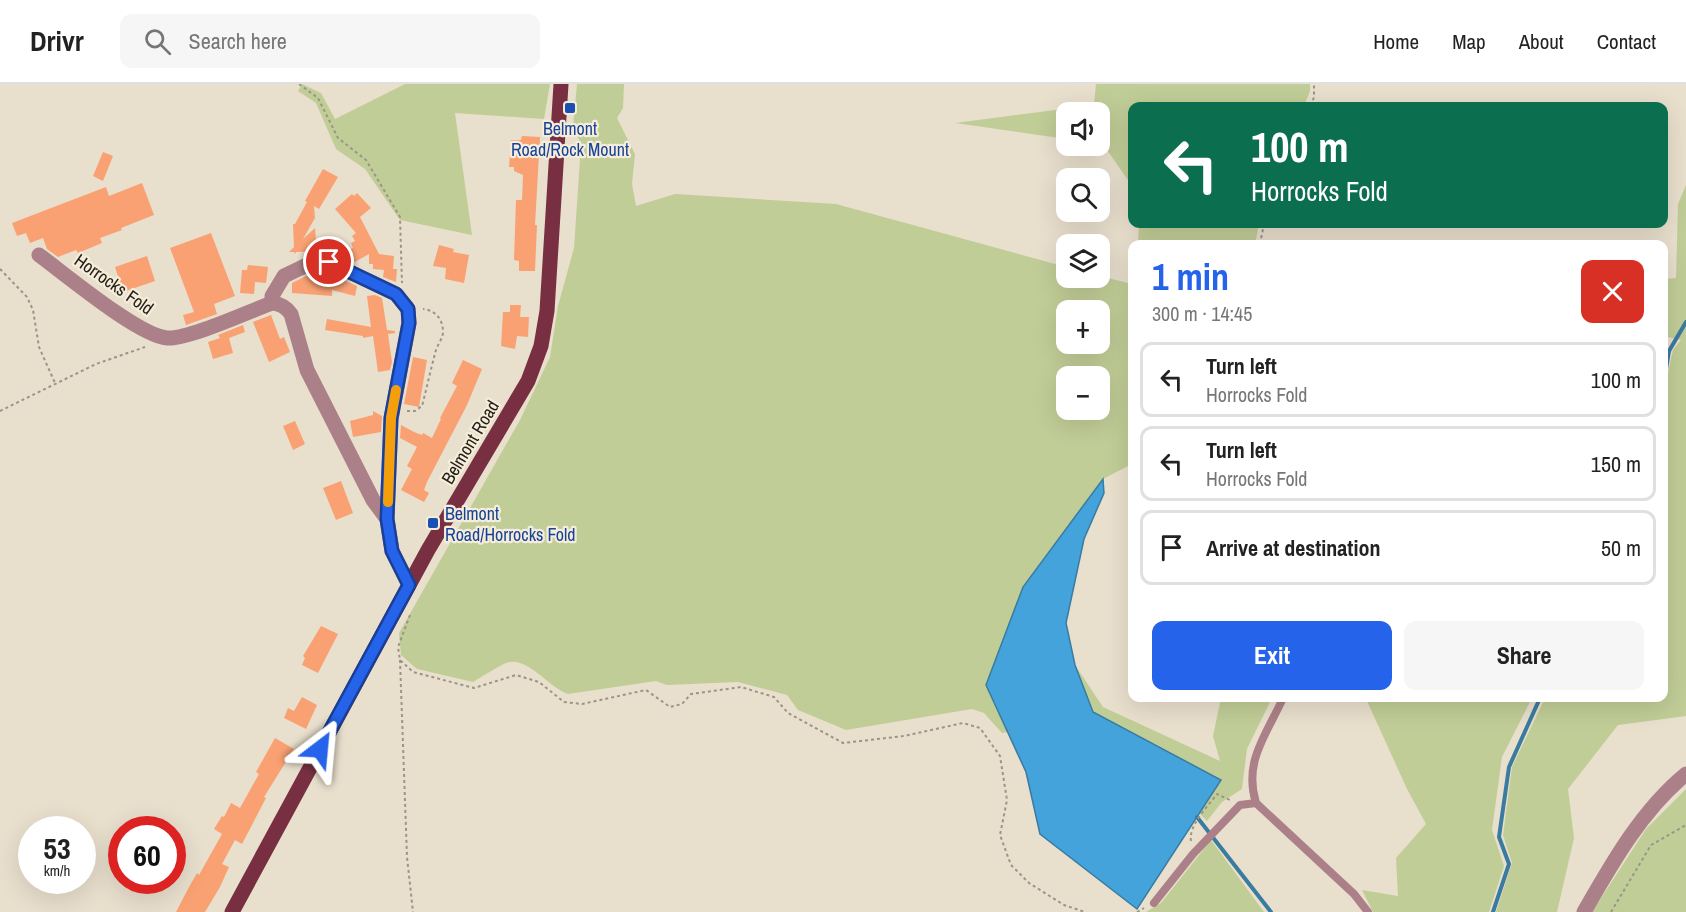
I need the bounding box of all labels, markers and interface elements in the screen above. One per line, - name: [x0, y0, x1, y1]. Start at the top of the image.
- search box: [120, 14, 540, 68]
- text: Drivr: [30, 22, 84, 60]
- icon: search: [141, 25, 174, 58]
- text: Search here: [189, 26, 287, 56]
- text: Home: [1373, 27, 1419, 56]
- text: Map: [1452, 27, 1486, 56]
- text: About: [1519, 27, 1564, 56]
- text: Contact: [1597, 27, 1656, 56]
- marker: Belmont Road/Rock Mount: [563, 101, 577, 115]
- map controls: [1056, 102, 1110, 420]
- button: sound: [1056, 102, 1110, 156]
- place label: Belmont Road/Rock Mount: [511, 116, 629, 162]
- text: 100 m: [1251, 119, 1349, 175]
- icon: left: [1152, 126, 1230, 204]
- button: search: [1056, 168, 1110, 222]
- text: Horrocks Fold: [1251, 173, 1388, 209]
- button: layers: [1056, 234, 1110, 288]
- pin: [303, 236, 354, 287]
- icon: arrive: [312, 245, 345, 278]
- street label: Horrocks Fold: [70, 248, 158, 320]
- text: 1 min: [1152, 253, 1229, 301]
- button: close: [1581, 260, 1644, 323]
- button: +: [1056, 300, 1110, 354]
- text: 300 m · 14:45: [1152, 300, 1252, 327]
- text: Turn left: [1206, 351, 1277, 381]
- icon: left: [1155, 363, 1188, 396]
- text: 100 m: [1591, 365, 1641, 395]
- button: −: [1056, 366, 1110, 420]
- text: Horrocks Fold: [1206, 381, 1307, 408]
- street label: Belmont Road: [435, 395, 505, 489]
- text: Turn left: [1206, 435, 1277, 465]
- icon: left: [1155, 447, 1188, 480]
- text: 150 m: [1591, 449, 1641, 479]
- text: Horrocks Fold: [1206, 465, 1307, 492]
- place label: Belmont Road/Horrocks Fold: [445, 501, 576, 547]
- marker: Belmont Road/Horrocks Fold: [426, 516, 440, 530]
- icon: arrive: [1155, 531, 1188, 564]
- text: Arrive at destination: [1206, 533, 1380, 563]
- text: 50 m: [1601, 533, 1641, 563]
- button: Exit: [1152, 621, 1392, 690]
- button: Share: [1404, 621, 1644, 690]
- position arrow: [288, 717, 352, 781]
- speed limit sign: 60: [108, 816, 186, 894]
- text: 53: [43, 828, 71, 868]
- text: km/h: [44, 860, 70, 881]

